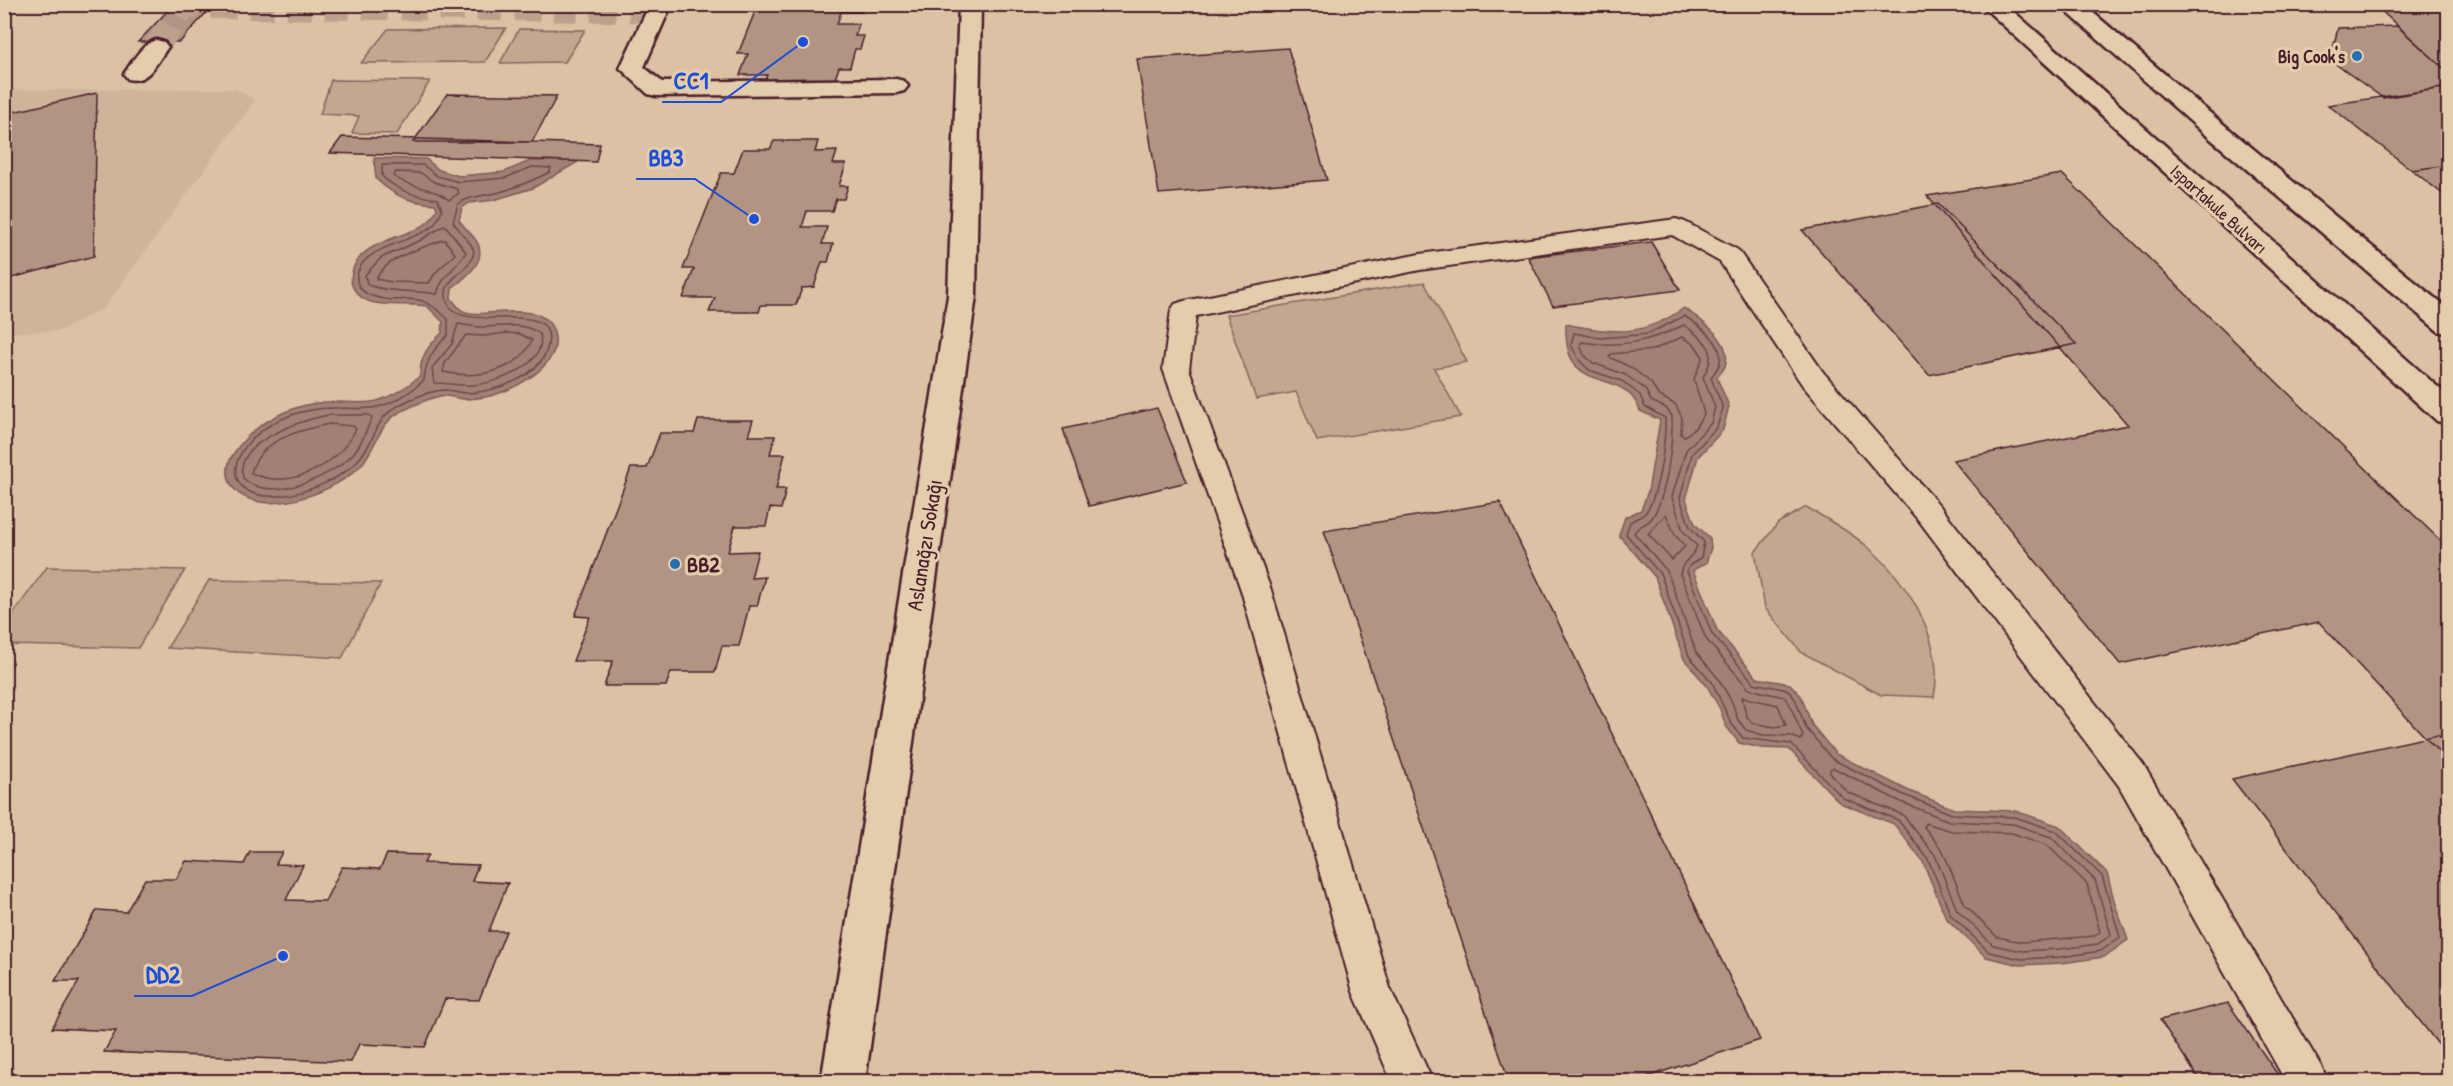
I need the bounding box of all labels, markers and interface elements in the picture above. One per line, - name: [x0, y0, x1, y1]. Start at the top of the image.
- place label: Big Cook's: [2278, 44, 2345, 70]
- marker: Big Cook's: [2350, 49, 2364, 63]
- callout: CC1: [662, 60, 721, 102]
- text: CC1: [673, 64, 709, 96]
- callout: BB3: [636, 137, 695, 179]
- text: BB3: [648, 141, 684, 173]
- street label: Ispartakule Bulvarı: [2165, 158, 2273, 260]
- street label: Aslanağzı Sokağı: [899, 477, 949, 613]
- place label: BB2: [687, 549, 720, 579]
- marker: BB2: [668, 557, 682, 571]
- callout: DD2: [134, 954, 192, 996]
- text: DD2: [146, 958, 181, 990]

